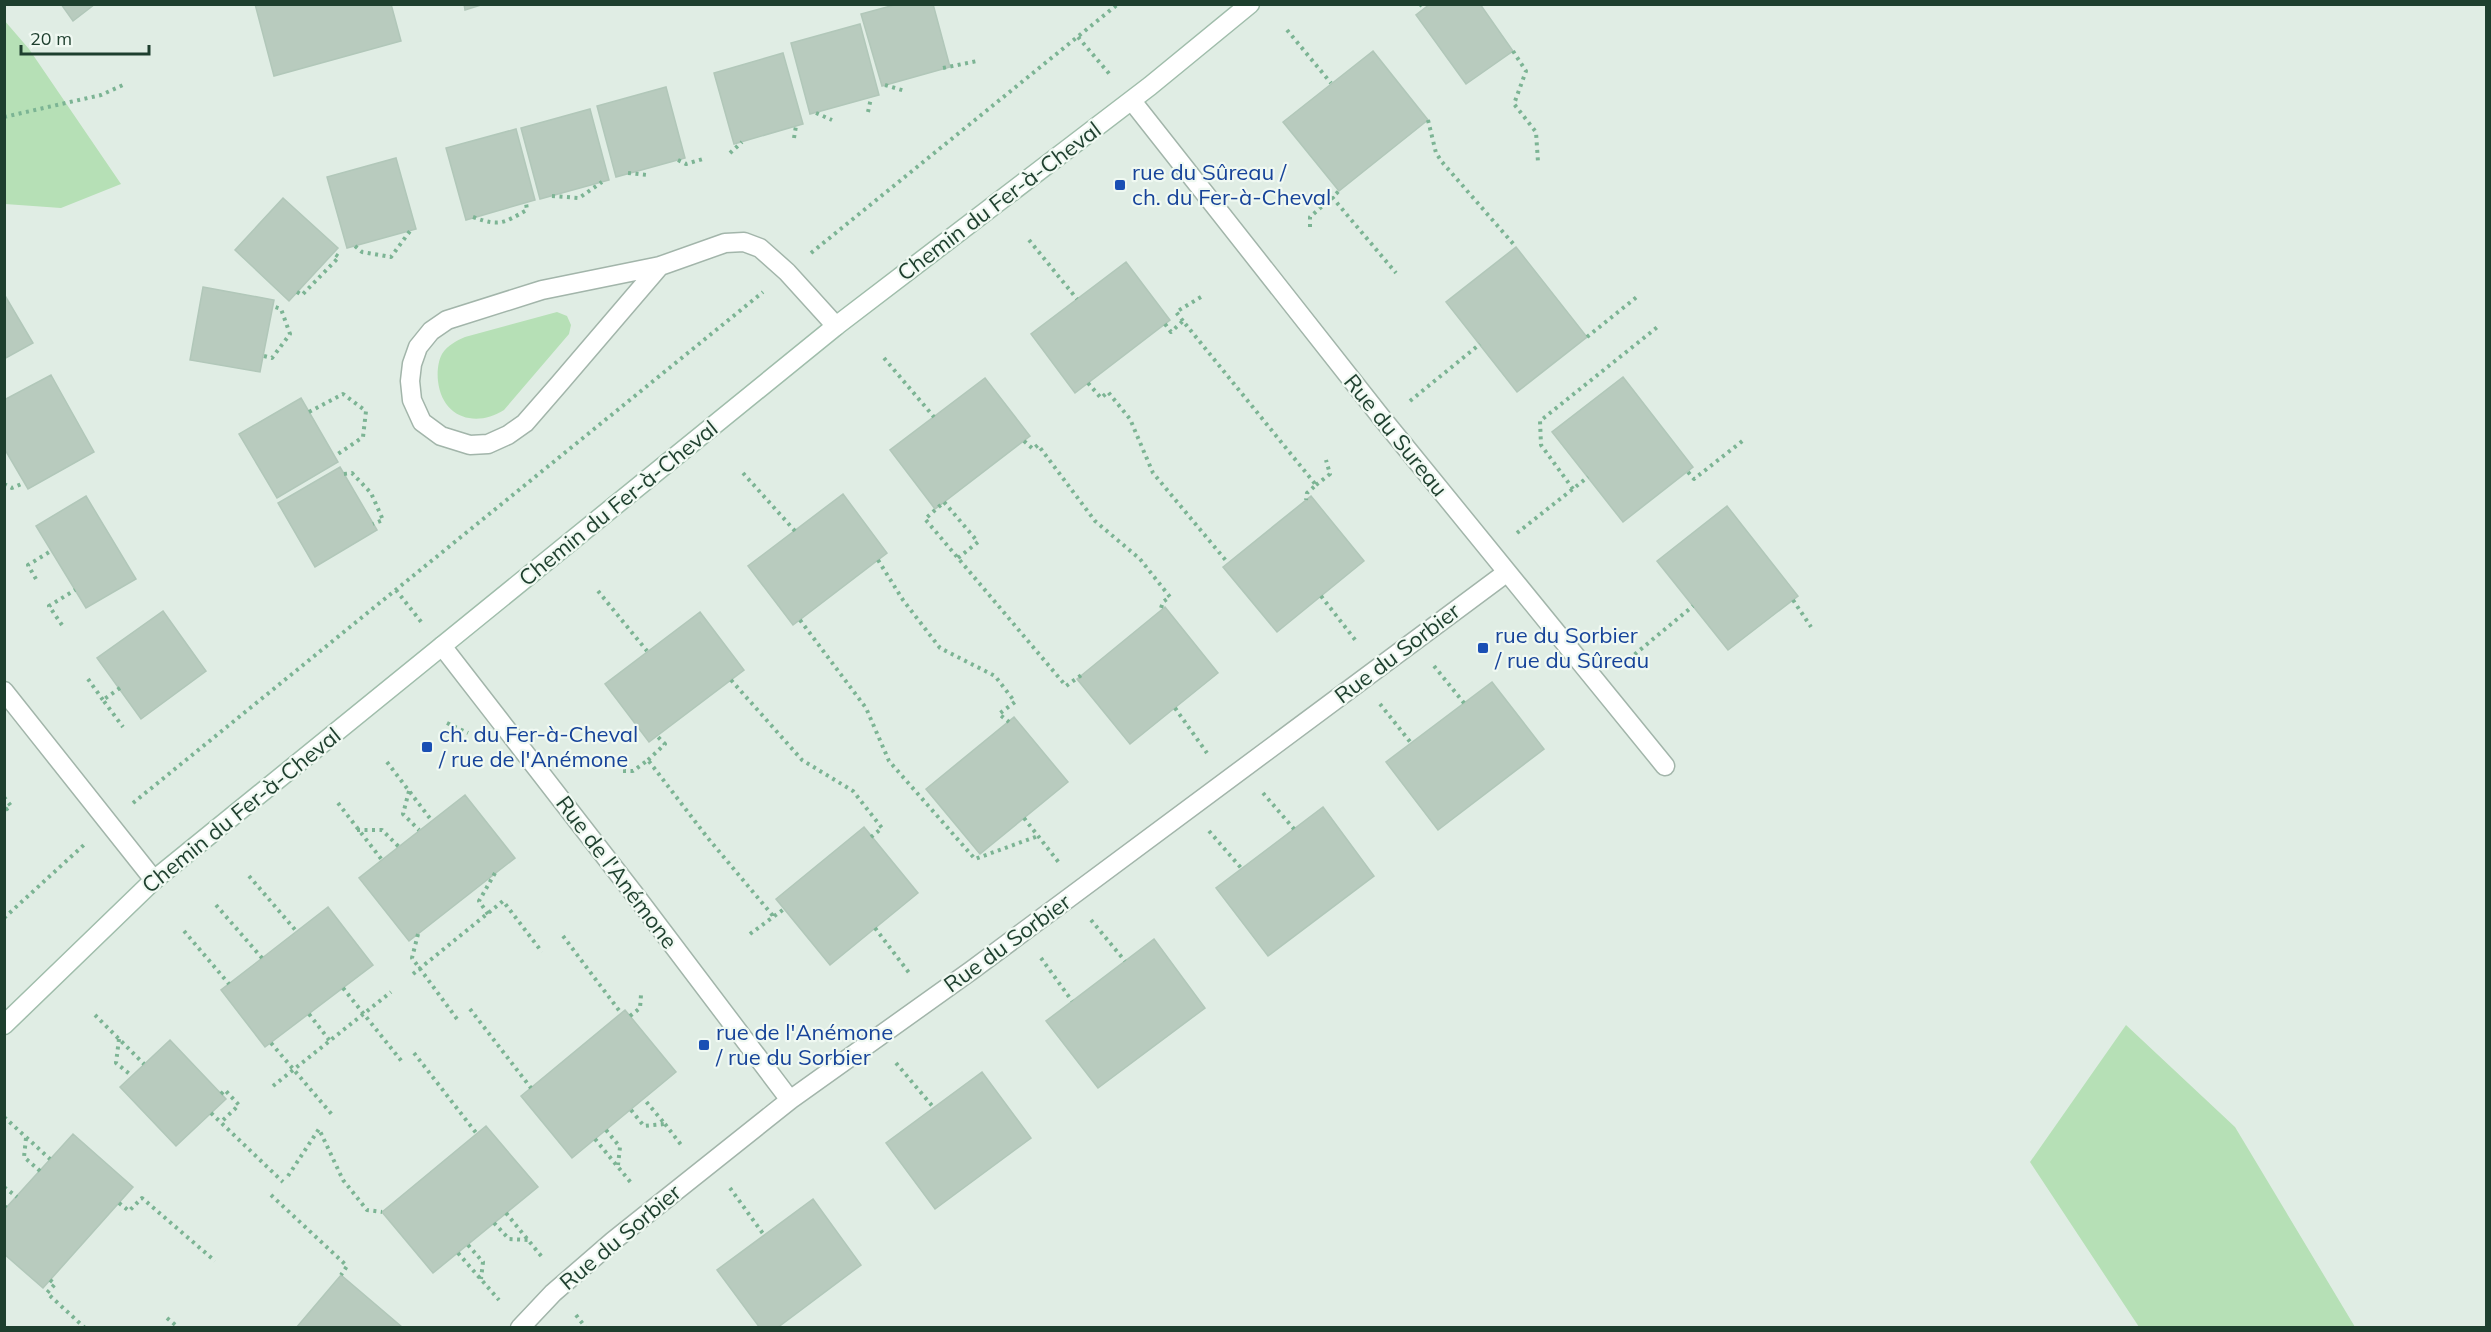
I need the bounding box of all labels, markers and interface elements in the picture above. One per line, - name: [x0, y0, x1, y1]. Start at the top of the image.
- scale bar: [21, 18, 148, 56]
- text: 20 m: [30, 27, 72, 50]
- street label: Chemin du Fer-à-Cheval: [892, 115, 1106, 287]
- place label: rue du Sûreau / ch. du Fer-à-Cheval: [1132, 158, 1331, 211]
- marker: rue du Sûreau / ch. du Fer-à-Cheval: [1113, 178, 1127, 192]
- street label: Rue du Sureau: [1338, 368, 1454, 502]
- street label: Chemin du Fer-à-Cheval: [513, 414, 723, 592]
- street label: Rue du Sorbier: [1329, 597, 1465, 709]
- place label: rue du Sorbier / rue du Sûreau: [1494, 621, 1649, 674]
- marker: rue du Sorbier / rue du Sûreau: [1476, 641, 1490, 655]
- place label: ch. du Fer-à-Cheval / rue de l'Anémone: [438, 720, 638, 773]
- street label: Chemin du Fer-à-Cheval: [136, 721, 346, 899]
- marker: ch. du Fer-à-Cheval / rue de l'Anémone: [420, 740, 434, 754]
- street label: Rue de l'Anémone: [550, 790, 684, 954]
- street label: Rue du Sorbier: [938, 888, 1076, 998]
- place label: rue de l'Anémone / rue du Sorbier: [715, 1018, 893, 1071]
- marker: rue de l'Anémone / rue du Sorbier: [697, 1038, 711, 1052]
- street label: Rue du Sorbier: [554, 1178, 686, 1296]

